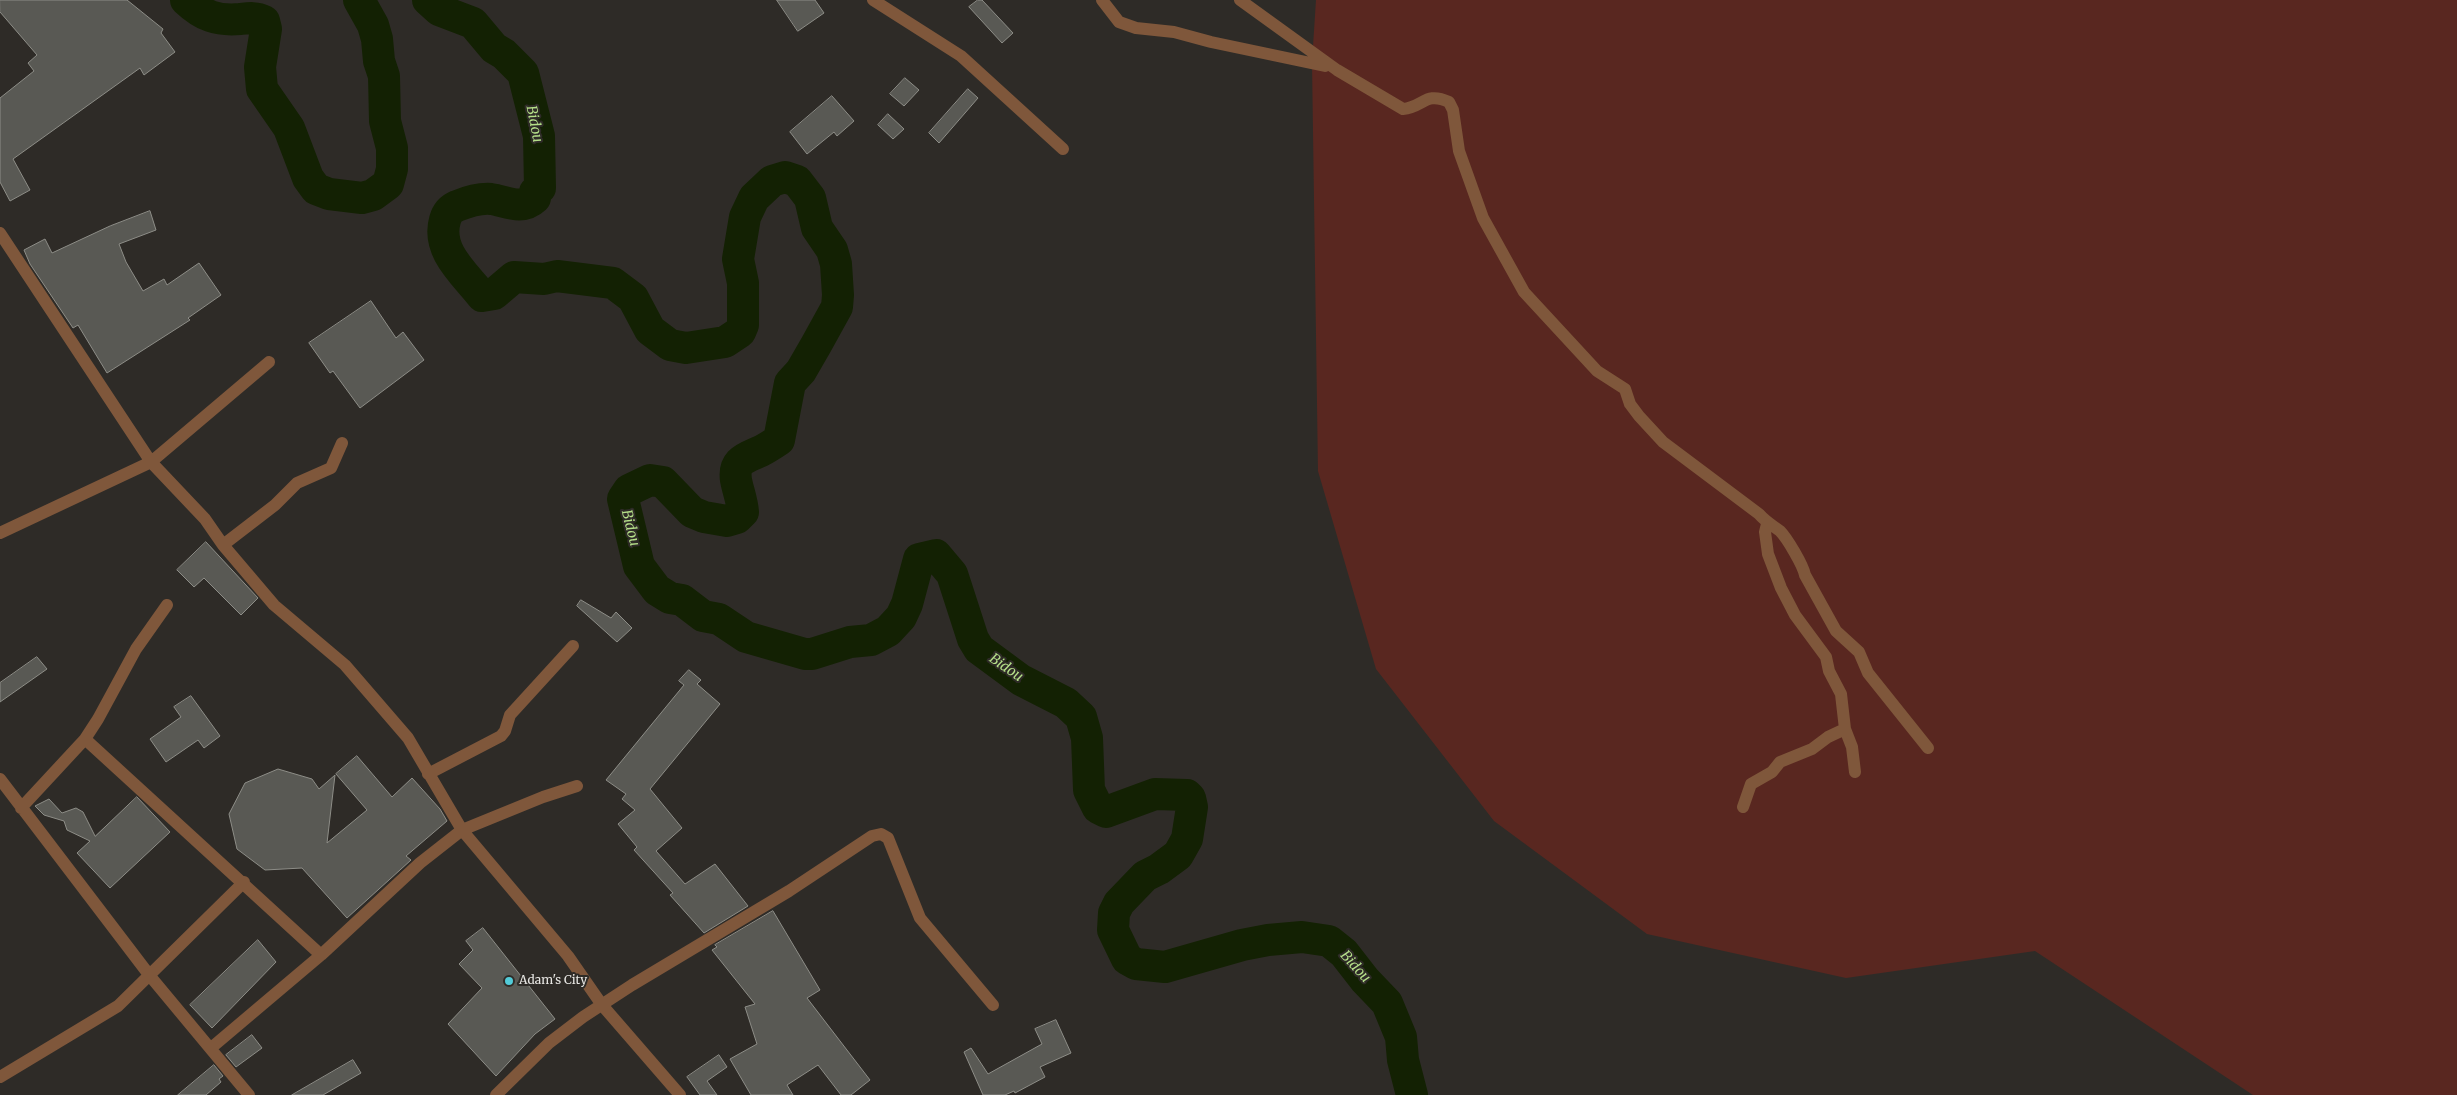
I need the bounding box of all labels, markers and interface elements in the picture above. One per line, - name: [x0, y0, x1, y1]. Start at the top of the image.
- water label: Bidou: [522, 104, 546, 144]
- water label: Bidou: [617, 508, 643, 548]
- water label: Bidou: [986, 650, 1026, 686]
- water label: Bidou: [1336, 948, 1374, 986]
- place label: Adam's City: [519, 974, 587, 988]
- marker: Adam's City: [503, 975, 515, 987]

